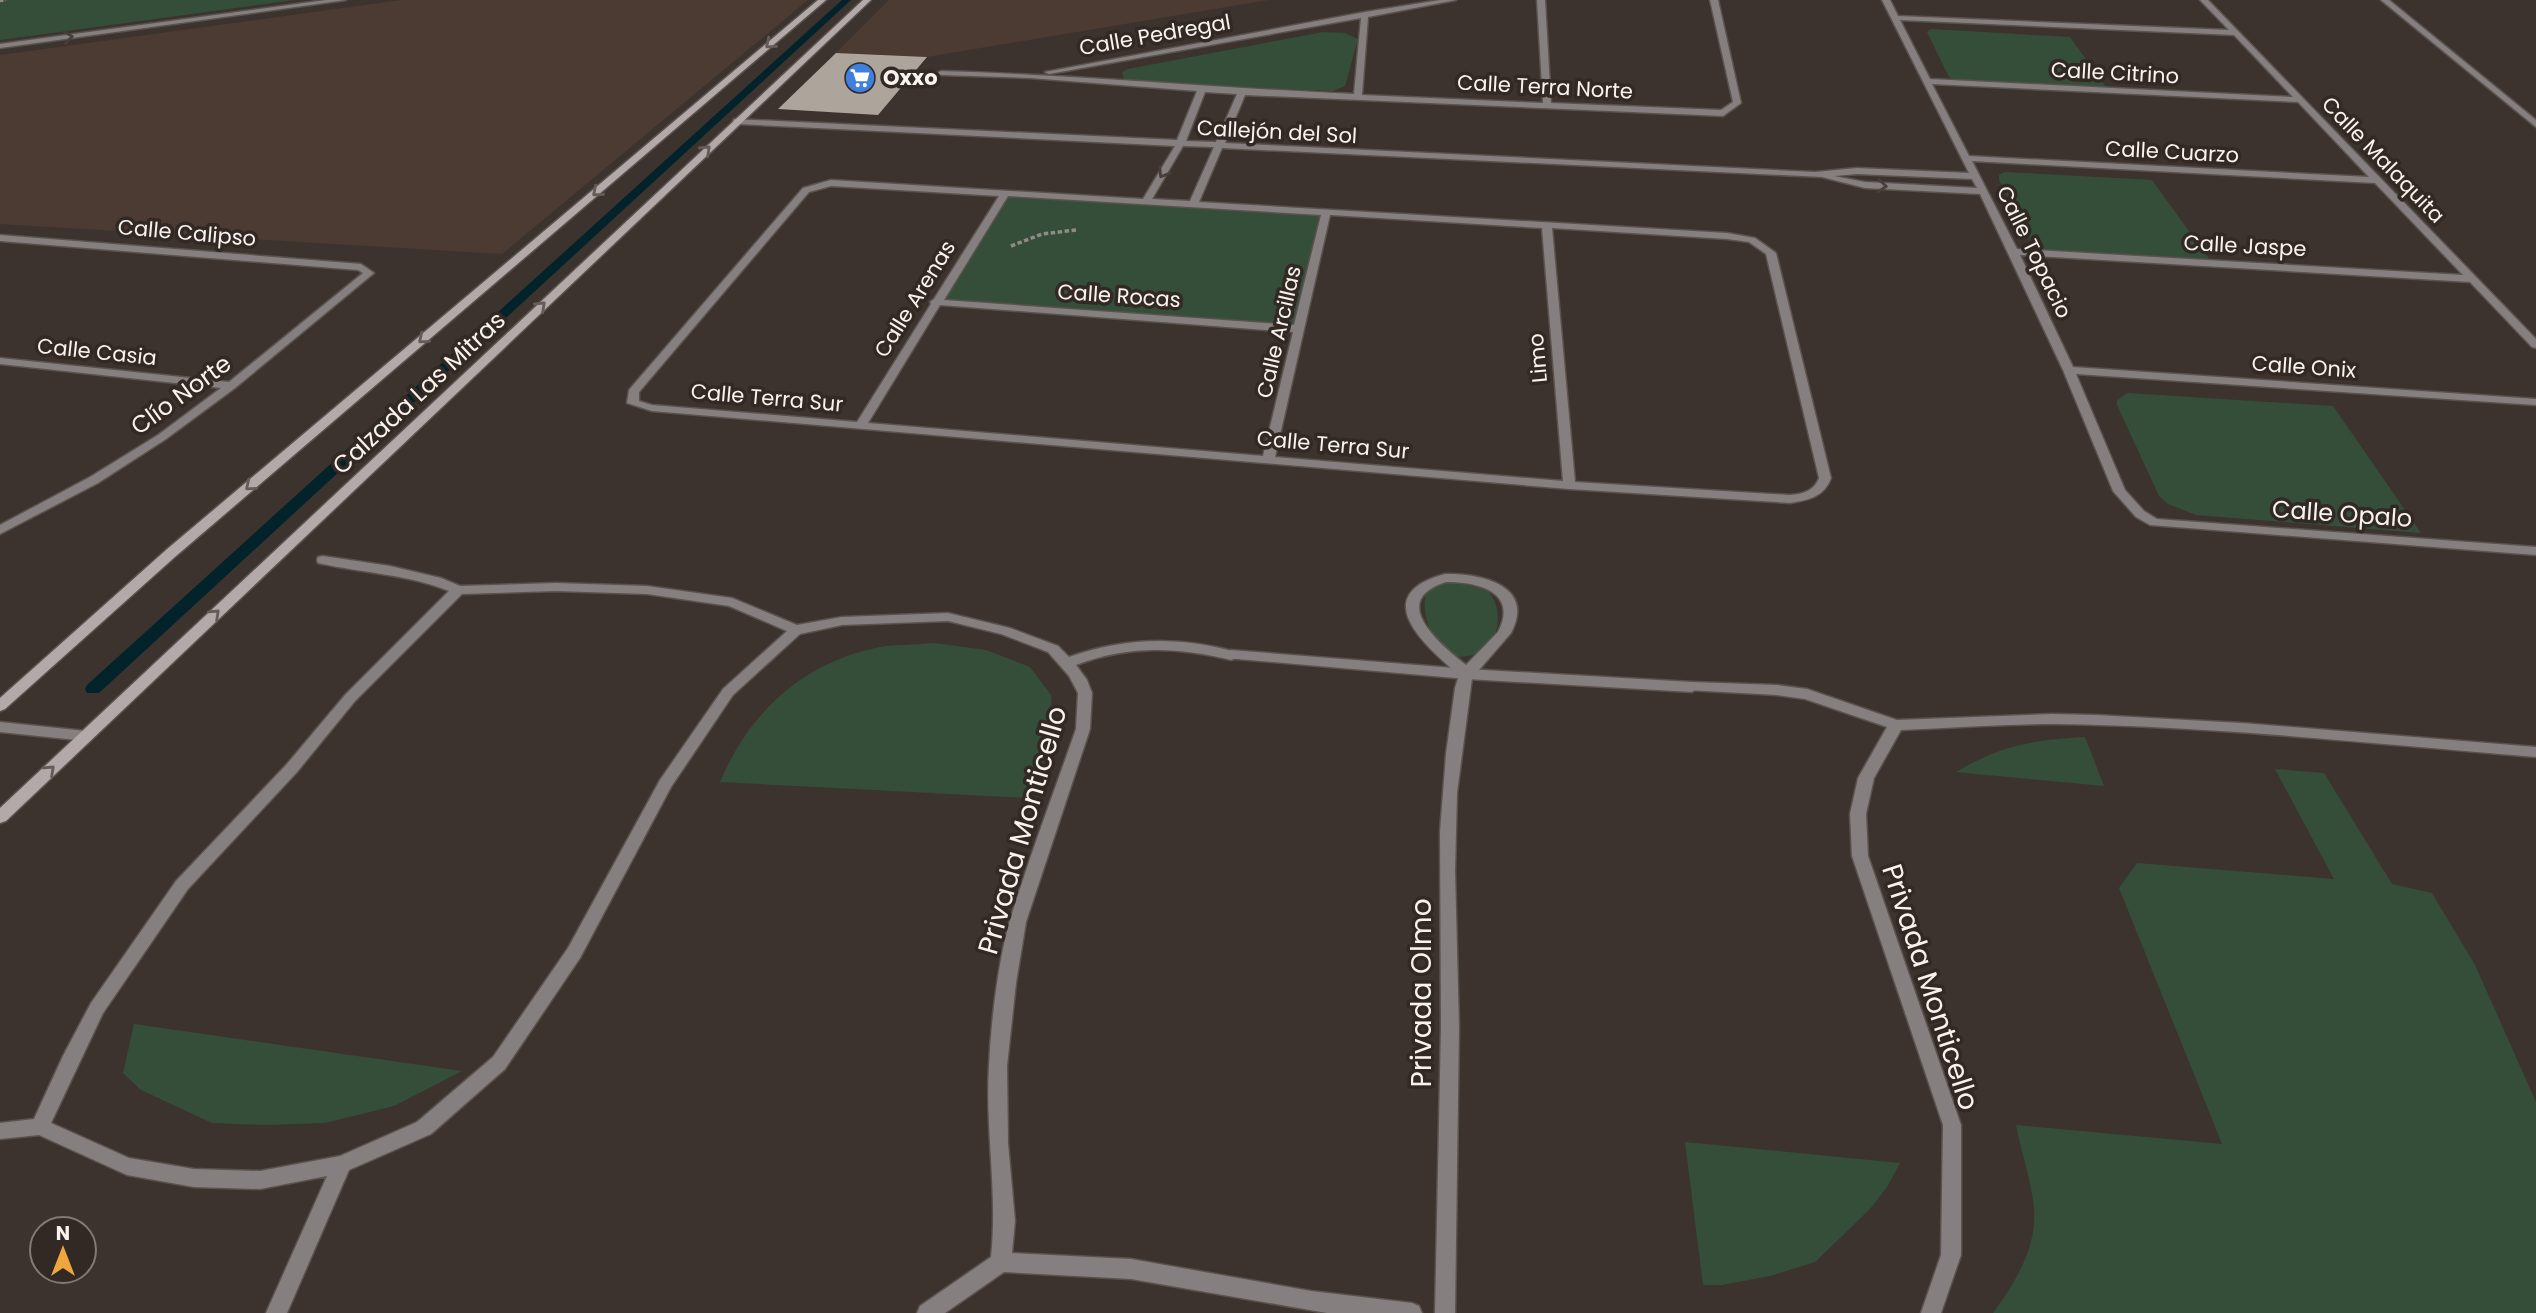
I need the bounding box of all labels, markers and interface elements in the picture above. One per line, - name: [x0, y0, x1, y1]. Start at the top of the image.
- street label: Calle Pedregal: [1077, 7, 1233, 62]
- one-way arrow: [62, 29, 74, 44]
- one-way arrow: [765, 36, 778, 48]
- street label: Calle Citrino: [2050, 55, 2180, 90]
- supermarket icon: Oxxo: [843, 61, 877, 95]
- place label: Oxxo: [883, 63, 938, 92]
- street label: Calle Terra Norte: [1456, 67, 1634, 106]
- street label: Calle Malaquita: [2315, 90, 2451, 229]
- street label: Callejón del Sol: [1196, 113, 1358, 150]
- street label: Calle Cuarzo: [2104, 134, 2240, 169]
- one-way arrow: [698, 146, 711, 158]
- one-way arrow: [1158, 165, 1171, 178]
- one-way arrow: [1877, 178, 1888, 193]
- street label: Calle Topacio: [1990, 181, 2079, 323]
- one-way arrow: [592, 184, 605, 196]
- street label: Calle Calipso: [117, 212, 257, 253]
- street label: Calle Jaspe: [2183, 228, 2307, 263]
- street label: Calle Arenas: [867, 235, 962, 363]
- street label: Calle Arcillas: [1249, 263, 1308, 401]
- street label: Calle Rocas: [1056, 277, 1182, 314]
- one-way arrow: [533, 302, 546, 315]
- street label: Calzada Las Mitras: [325, 304, 512, 481]
- street label: Calle Casia: [36, 331, 158, 372]
- one-way arrow: [419, 331, 432, 343]
- street label: Limo: [1521, 332, 1554, 384]
- street label: Clío Norte: [124, 347, 238, 442]
- street label: Calle Onix: [2251, 348, 2357, 385]
- street label: Calle Terra Sur: [690, 376, 845, 419]
- street label: Calle Terra Sur: [1256, 423, 1411, 466]
- one-way arrow: [245, 478, 258, 490]
- street label: Calle Opalo: [2271, 492, 2413, 535]
- one-way arrow: [207, 610, 220, 622]
- street label: Privada Monticello: [968, 701, 1077, 959]
- one-way arrow: [42, 766, 55, 779]
- street label: Privada Monticello: [1872, 859, 1989, 1115]
- street label: Privada Olmo: [1402, 898, 1441, 1088]
- north arrow: [28, 1215, 98, 1285]
- text: N: [56, 1220, 70, 1247]

